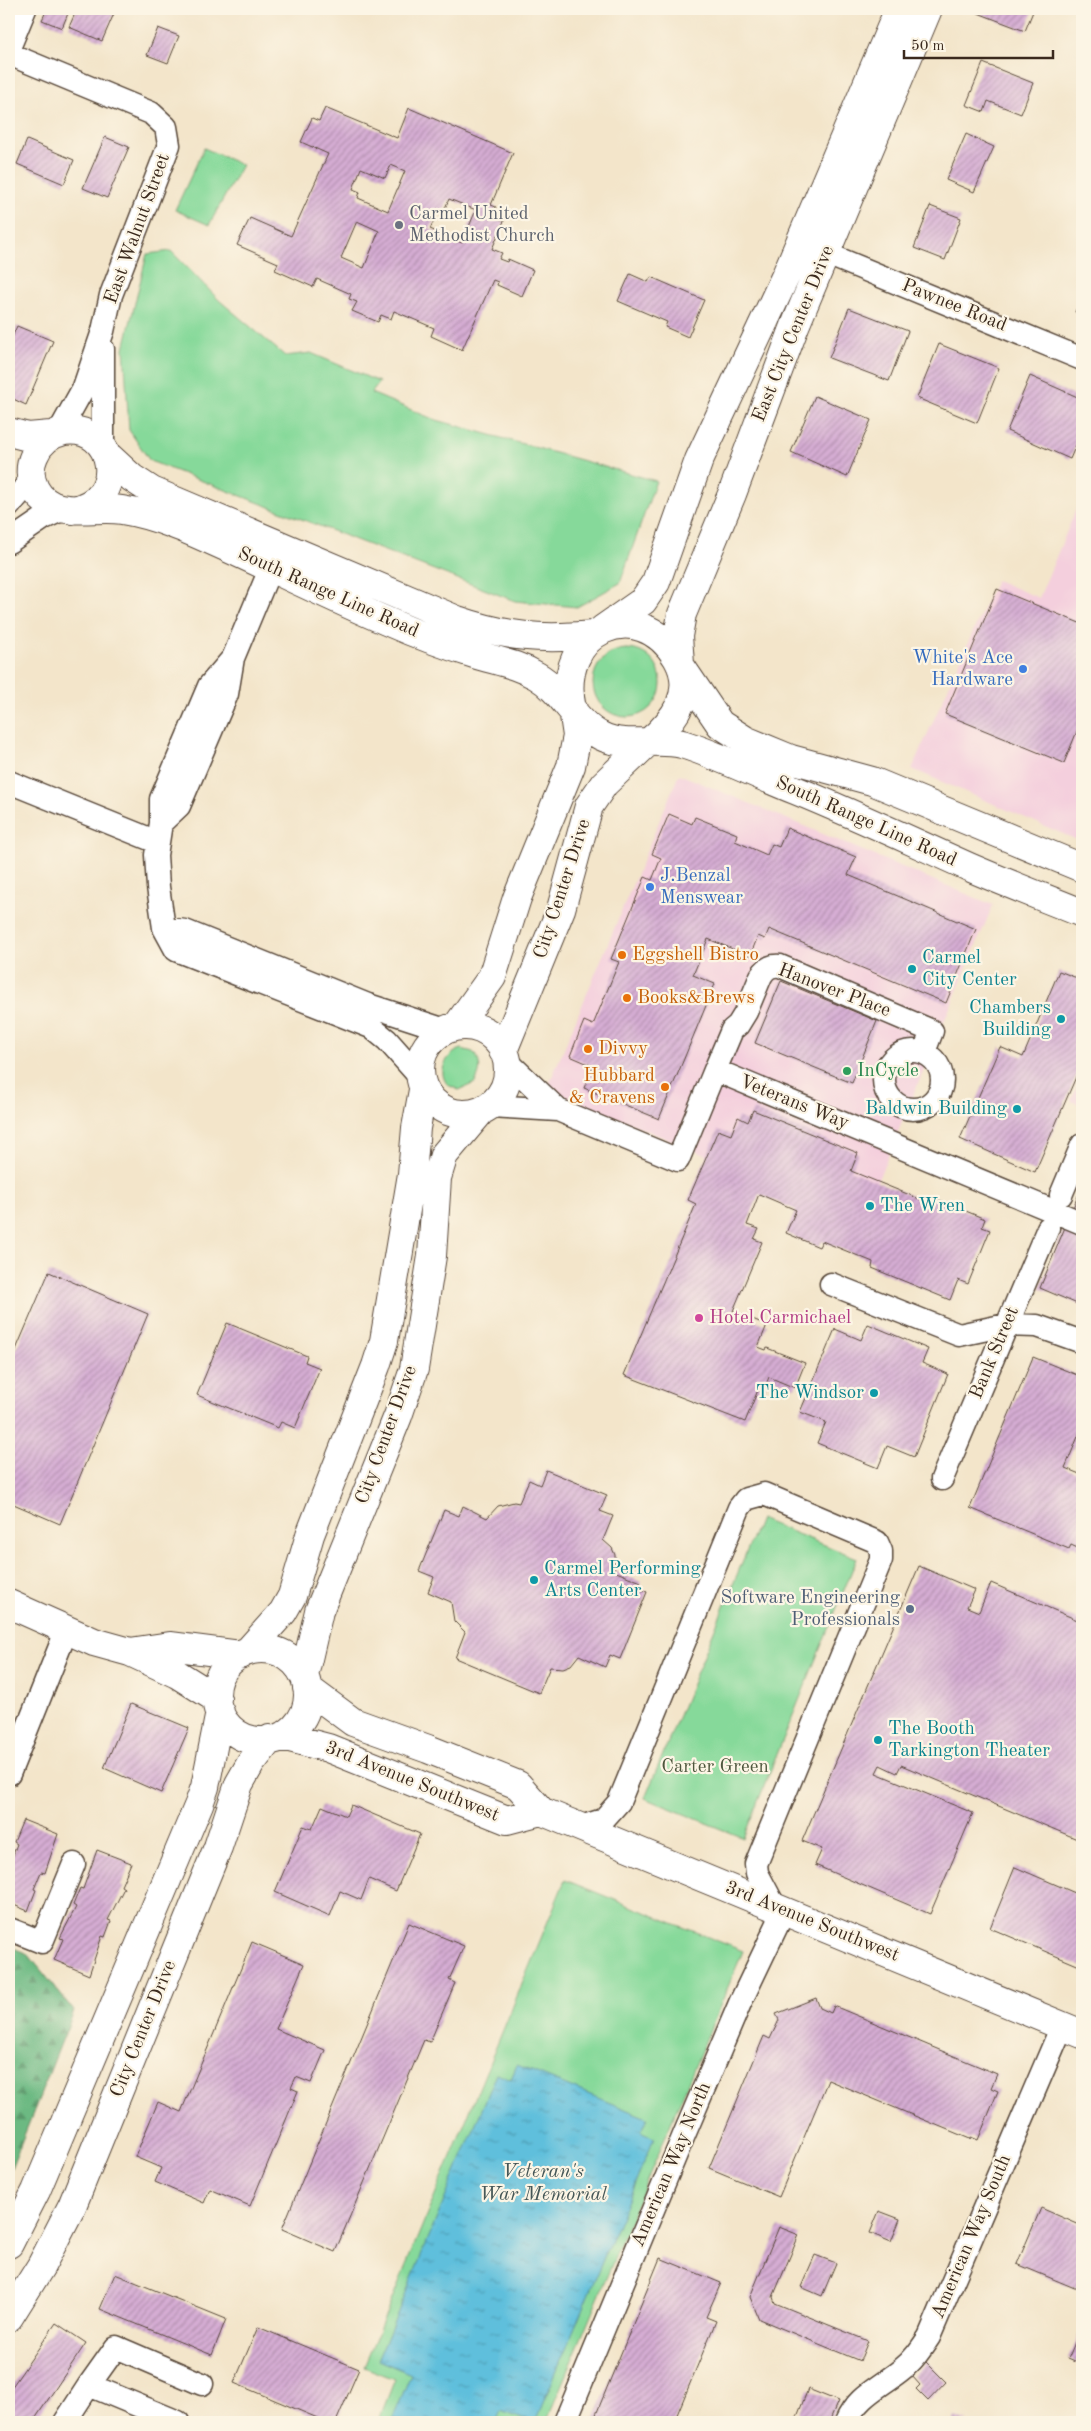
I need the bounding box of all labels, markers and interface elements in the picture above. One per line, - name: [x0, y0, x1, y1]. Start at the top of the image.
- scale bar: [904, 28, 1052, 60]
- text: 50 m: [911, 39, 945, 54]
- street label: East Walnut Street: [102, 151, 174, 307]
- place label: Carmel United Methodist Church: [409, 205, 555, 246]
- marker: Carmel United Methodist Church: [393, 219, 405, 231]
- street label: East City Center Drive: [750, 243, 838, 425]
- street label: Pawnee Road: [899, 276, 1009, 336]
- street label: South Range Line Road: [235, 545, 421, 642]
- place label: White's Ace Hardware: [912, 649, 1013, 690]
- marker: White's Ace Hardware: [1017, 663, 1029, 675]
- street label: South Range Line Road: [773, 774, 959, 871]
- street label: City Center Drive: [531, 817, 595, 961]
- place label: J.Benzal Menswear: [660, 867, 743, 908]
- marker: J.Benzal Menswear: [644, 881, 656, 893]
- place label: Eggshell Bistro: [632, 946, 759, 965]
- marker: Eggshell Bistro: [616, 949, 628, 961]
- place label: Carmel City Center: [922, 949, 1017, 990]
- street label: Hanover Place: [775, 961, 893, 1021]
- marker: Carmel City Center: [906, 963, 918, 975]
- place label: Books&Brews: [637, 989, 755, 1008]
- marker: Books&Brews: [621, 992, 633, 1004]
- place label: Chambers Building: [969, 999, 1052, 1040]
- marker: Chambers Building: [1055, 1013, 1067, 1025]
- place label: Divvy: [598, 1040, 648, 1059]
- marker: Divvy: [582, 1043, 594, 1055]
- place label: InCycle: [857, 1062, 919, 1081]
- marker: InCycle: [841, 1065, 853, 1077]
- place label: Hubbard & Cravens: [569, 1067, 655, 1108]
- street label: Veterans Way: [737, 1072, 851, 1134]
- marker: Hubbard & Cravens: [659, 1081, 671, 1093]
- place label: Baldwin Building: [865, 1100, 1008, 1119]
- marker: Baldwin Building: [1011, 1103, 1023, 1115]
- place label: The Wren: [880, 1197, 965, 1216]
- marker: The Wren: [864, 1200, 876, 1212]
- street label: Bank Street: [967, 1304, 1023, 1402]
- place label: Hotel Carmichael: [709, 1309, 851, 1328]
- marker: Hotel Carmichael: [693, 1312, 705, 1324]
- street label: City Center Drive: [353, 1363, 421, 1507]
- place label: The Windsor: [756, 1384, 864, 1403]
- marker: The Windsor: [868, 1387, 880, 1399]
- place label: Carmel Performing Arts Center: [544, 1560, 702, 1601]
- marker: Carmel Performing Arts Center: [528, 1574, 540, 1586]
- place label: Software Engineering Professionals: [721, 1589, 901, 1630]
- marker: Software Engineering Professionals: [904, 1603, 916, 1615]
- place label: The Booth Tarkington Theater: [888, 1720, 1050, 1761]
- marker: The Booth Tarkington Theater: [872, 1734, 884, 1746]
- street label: 3rd Avenue Southwest: [322, 1738, 502, 1826]
- park label: Carter Green: [661, 1758, 769, 1777]
- street label: 3rd Avenue Southwest: [722, 1878, 902, 1966]
- street label: City Center Drive: [108, 1958, 180, 2100]
- street label: American Way North: [629, 2080, 715, 2250]
- street label: American Way South: [929, 2152, 1015, 2322]
- water label: Veteran's War Memorial: [479, 2162, 607, 2205]

